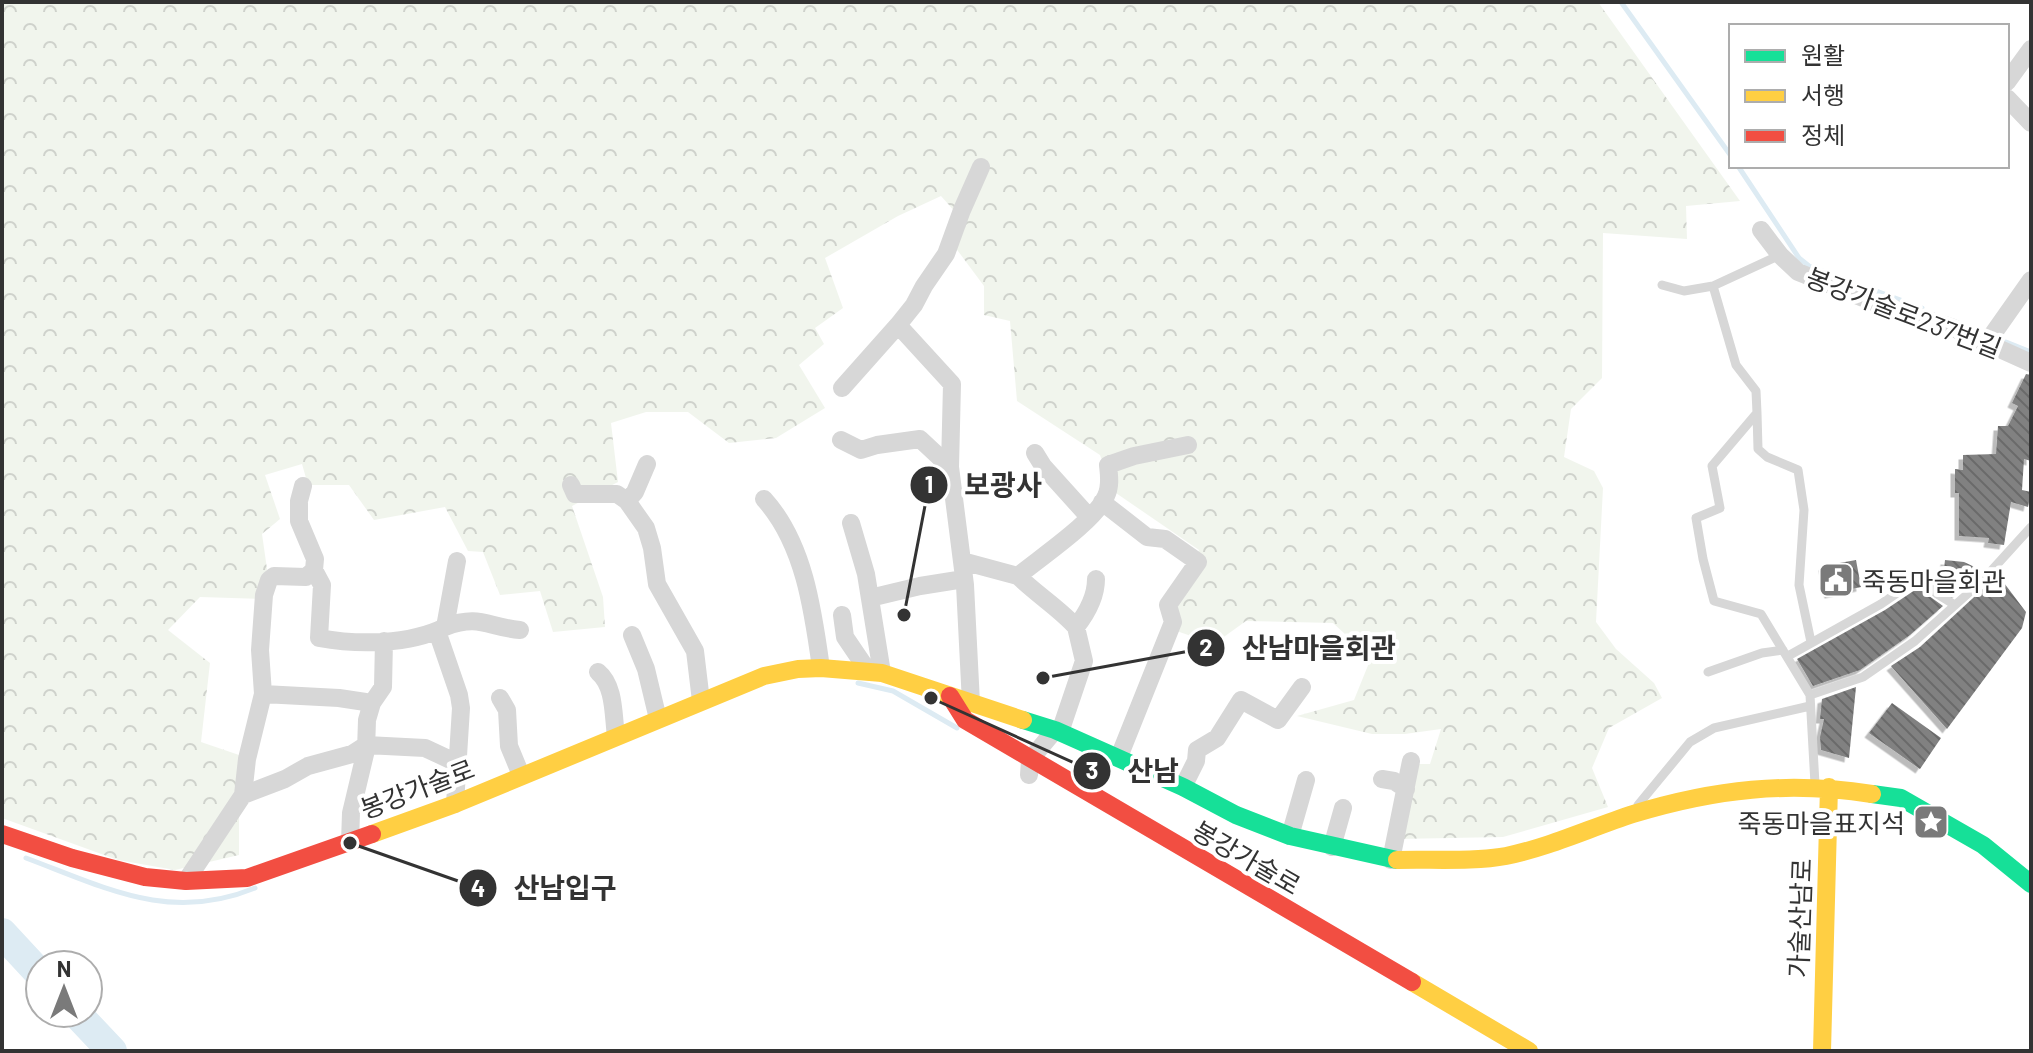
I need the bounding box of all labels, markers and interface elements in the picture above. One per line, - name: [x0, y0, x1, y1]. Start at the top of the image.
- legend: [1729, 24, 2009, 168]
- text: 원활: [1801, 40, 1845, 69]
- text: 서행: [1801, 80, 1845, 109]
- text: 정체: [1801, 120, 1845, 149]
- street label: 봉강가술로237번길: [1802, 260, 2006, 364]
- callout: 보광사: [909, 459, 1058, 511]
- text: 보광사: [964, 467, 1042, 501]
- text: 1: [925, 469, 933, 498]
- public building icon: 죽동마을회관: [1817, 561, 1855, 599]
- place label: 죽동마을회관: [1862, 565, 2006, 596]
- callout: 산남마을회관: [1186, 622, 1412, 674]
- text: 산남마을회관: [1242, 630, 1396, 664]
- text: 2: [1199, 632, 1213, 661]
- callout: 산남: [1072, 745, 1195, 797]
- street label: 봉강가술로: [356, 752, 478, 824]
- text: 산남: [1127, 753, 1179, 787]
- text: 3: [1086, 755, 1098, 784]
- place icon: 죽동마을표지석: [1912, 803, 1950, 841]
- place label: 죽동마을표지석: [1738, 807, 1905, 838]
- street label: 봉강가술로: [1187, 814, 1307, 900]
- street label: 가술산남로: [1781, 858, 1817, 978]
- callout: 산남입구: [458, 862, 633, 914]
- text: 산남입구: [513, 870, 617, 904]
- text: 4: [471, 873, 485, 902]
- north arrow: [24, 949, 104, 1029]
- text: N: [57, 955, 71, 981]

